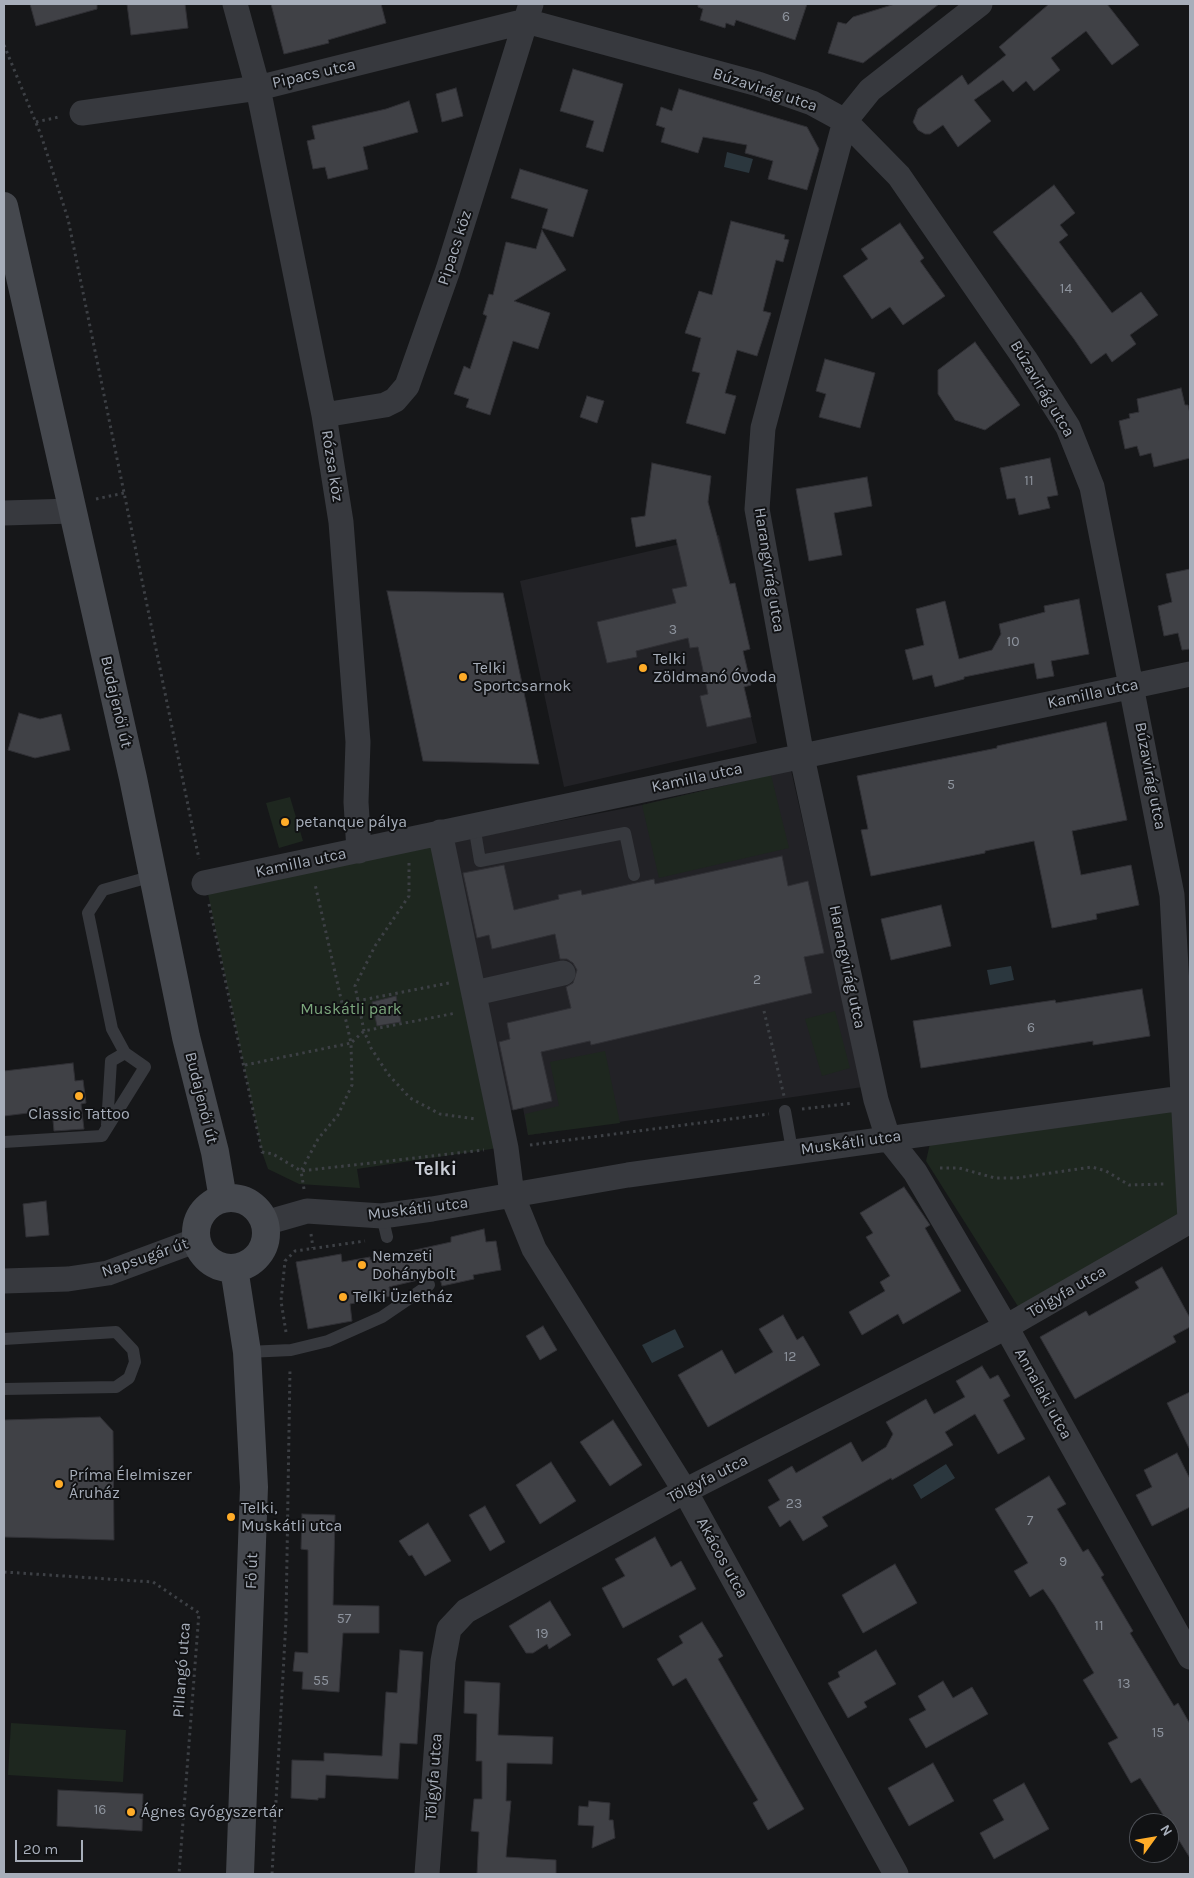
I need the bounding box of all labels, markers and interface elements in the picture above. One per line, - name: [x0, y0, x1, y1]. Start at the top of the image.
- house number: 6: [782, 9, 790, 25]
- street label: Pipacs utca: [270, 55, 358, 93]
- street label: Búzavirág utca: [710, 64, 820, 116]
- street label: Pipacs köz: [434, 208, 476, 288]
- house number: 14: [1060, 281, 1072, 297]
- street label: Búzavirág utca: [1006, 337, 1078, 441]
- street label: Rózsa köz: [317, 429, 347, 503]
- house number: 11: [1024, 473, 1034, 489]
- street label: Harangvirág utca: [750, 506, 788, 634]
- house number: 3: [669, 622, 677, 638]
- house number: 10: [1007, 634, 1019, 650]
- place label: Telki Zöldmanó Óvoda: [653, 649, 777, 687]
- street label: Budajenői út: [96, 654, 136, 750]
- place label: Telki Sportcsarnok: [473, 658, 571, 696]
- marker: Telki Zöldmanó Óvoda: [637, 662, 649, 674]
- marker: Telki Sportcsarnok: [457, 671, 469, 683]
- street label: Kamilla utca: [1046, 675, 1140, 713]
- street label: Búzavirág utca: [1130, 721, 1170, 831]
- street label: Kamilla utca: [650, 759, 744, 797]
- house number: 5: [947, 777, 955, 793]
- place label: petanque pálya: [295, 812, 407, 832]
- marker: petanque pálya: [279, 816, 291, 828]
- street label: Kamilla utca: [254, 844, 348, 882]
- street label: Harangvirág utca: [825, 903, 869, 1031]
- house number: 2: [753, 972, 761, 988]
- park label: Muskátli park: [300, 999, 402, 1019]
- house number: 6: [1027, 1020, 1035, 1036]
- street label: Budajenői út: [180, 1050, 222, 1146]
- marker: Classic Tattoo: [73, 1090, 85, 1102]
- place label: Classic Tattoo: [28, 1104, 130, 1124]
- street label: Muskátli utca: [800, 1126, 902, 1160]
- district label: Telki: [415, 1159, 457, 1181]
- street label: Muskátli utca: [367, 1193, 469, 1225]
- street label: Napsugár út: [99, 1234, 191, 1282]
- place label: Nemzeti Dohánybolt: [372, 1246, 456, 1284]
- marker: Nemzeti Dohánybolt: [356, 1259, 368, 1271]
- street label: Tölgyfa utca: [1024, 1262, 1110, 1322]
- place label: Telki Üzletház: [353, 1287, 453, 1307]
- marker: Telki Üzletház: [337, 1291, 349, 1303]
- street label: Annalaki utca: [1010, 1345, 1076, 1443]
- house number: 12: [784, 1349, 796, 1365]
- street label: Tölgyfa utca: [665, 1451, 751, 1507]
- place label: Príma Élelmiszer Áruház: [69, 1465, 192, 1503]
- marker: Príma Élelmiszer Áruház: [53, 1478, 65, 1490]
- house number: 23: [786, 1496, 802, 1512]
- place label: Telki, Muskátli utca: [241, 1498, 342, 1536]
- marker: Telki, Muskátli utca: [225, 1511, 237, 1523]
- house number: 7: [1027, 1513, 1033, 1529]
- street label: Akácos utca: [692, 1514, 752, 1602]
- street label: Fő út: [242, 1553, 262, 1589]
- house number: 9: [1059, 1554, 1067, 1570]
- house number: 57: [337, 1611, 351, 1627]
- house number: 11: [1094, 1618, 1104, 1634]
- street label: Pillangó utca: [169, 1622, 195, 1718]
- house number: 19: [536, 1626, 548, 1642]
- house number: 55: [313, 1673, 329, 1689]
- house number: 13: [1118, 1676, 1130, 1692]
- house number: 15: [1152, 1725, 1164, 1741]
- street label: Tölgyfa utca: [421, 1733, 447, 1821]
- house number: 16: [94, 1802, 106, 1818]
- place label: Ágnes Gyógyszertár: [141, 1802, 283, 1822]
- marker: Ágnes Gyógyszertár: [125, 1806, 137, 1818]
- north arrow: [1129, 1813, 1179, 1863]
- text: N: [1156, 1822, 1176, 1839]
- scale bar: [18, 1830, 85, 1862]
- text: 20 m: [23, 1840, 58, 1858]

